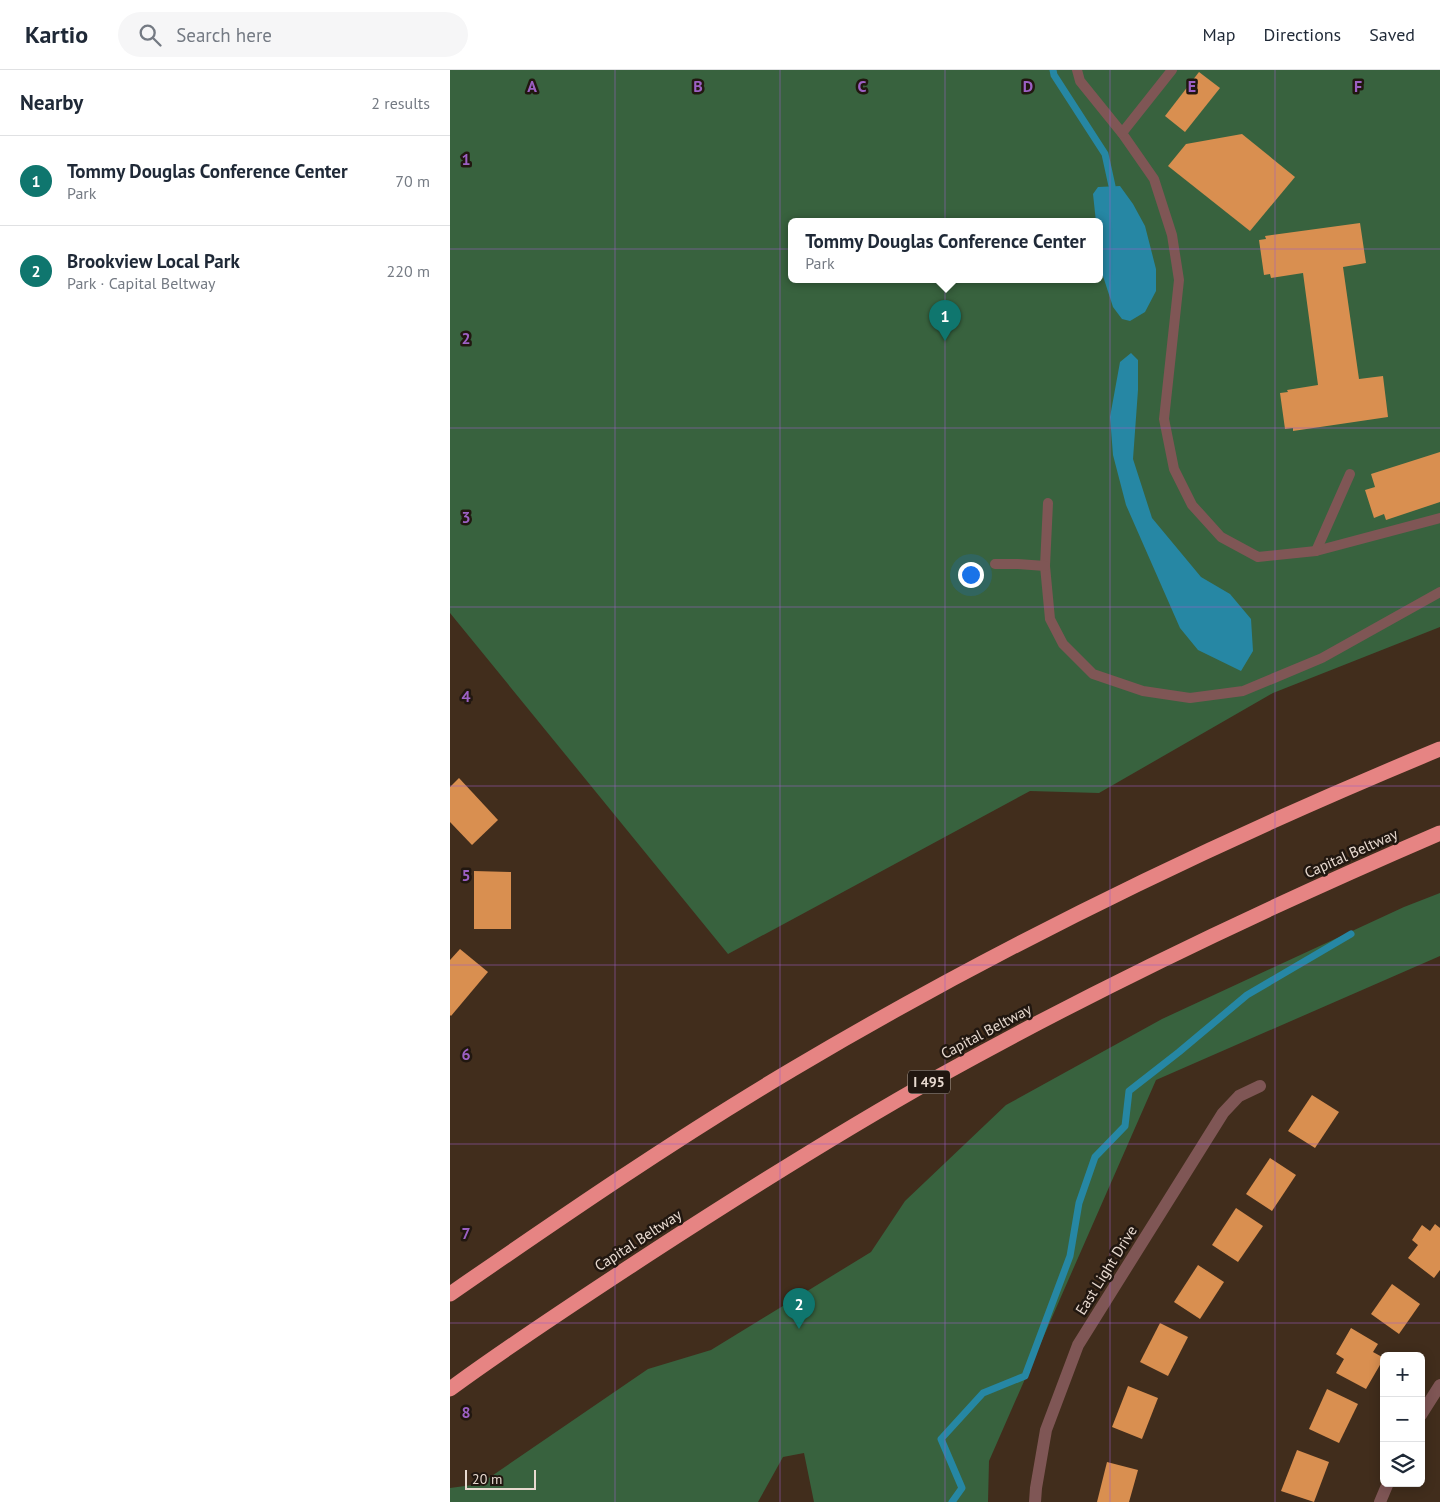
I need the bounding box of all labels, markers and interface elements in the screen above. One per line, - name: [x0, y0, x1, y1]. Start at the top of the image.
- search box: [118, 12, 468, 57]
- text: Kartio: [25, 19, 88, 50]
- icon: search: [136, 21, 164, 49]
- text: Search here: [176, 23, 272, 47]
- text: Map: [1203, 23, 1235, 46]
- text: Directions: [1263, 23, 1341, 46]
- text: Saved: [1369, 23, 1415, 46]
- text: A: [527, 76, 537, 96]
- text: B: [693, 76, 703, 96]
- text: C: [858, 76, 867, 96]
- text: D: [1023, 76, 1033, 96]
- text: E: [1188, 76, 1196, 96]
- text: F: [1354, 76, 1362, 96]
- text: Nearby: [20, 89, 83, 116]
- text: 2 results: [371, 93, 430, 113]
- text: 1: [461, 149, 471, 169]
- text: Tommy Douglas Conference Center: [67, 159, 348, 183]
- text: 1: [31, 171, 41, 191]
- text: 70 m: [395, 171, 430, 191]
- text: Park: [67, 183, 96, 203]
- popup: [788, 218, 1103, 283]
- text: Tommy Douglas Conference Center: [805, 229, 1086, 253]
- text: Brookview Local Park: [67, 249, 240, 273]
- text: Park: [805, 253, 835, 273]
- text: 2: [31, 261, 41, 281]
- text: 220 m: [387, 261, 430, 281]
- text: Park · Capital Beltway: [67, 273, 216, 293]
- pin: 1: [929, 300, 961, 341]
- text: 2: [461, 328, 471, 348]
- text: 3: [461, 507, 471, 527]
- your location: [958, 562, 984, 588]
- text: 4: [461, 686, 471, 706]
- street label: Capital Beltway: [1301, 824, 1401, 882]
- text: 5: [461, 865, 471, 885]
- street label: Capital Beltway: [937, 999, 1035, 1063]
- text: 6: [461, 1044, 471, 1064]
- road number: I 495: [908, 1070, 950, 1094]
- street label: Capital Beltway: [591, 1205, 685, 1275]
- street label: East Light Drive: [1071, 1222, 1141, 1318]
- text: 7: [461, 1223, 471, 1243]
- pin: 2: [783, 1288, 815, 1329]
- map controls: [1380, 1352, 1425, 1487]
- button: +: [1380, 1352, 1425, 1397]
- button: −: [1380, 1397, 1425, 1442]
- text: 8: [461, 1402, 471, 1422]
- button: layers: [1380, 1442, 1425, 1487]
- scale bar: [465, 1467, 536, 1490]
- text: 20 m: [472, 1470, 502, 1488]

